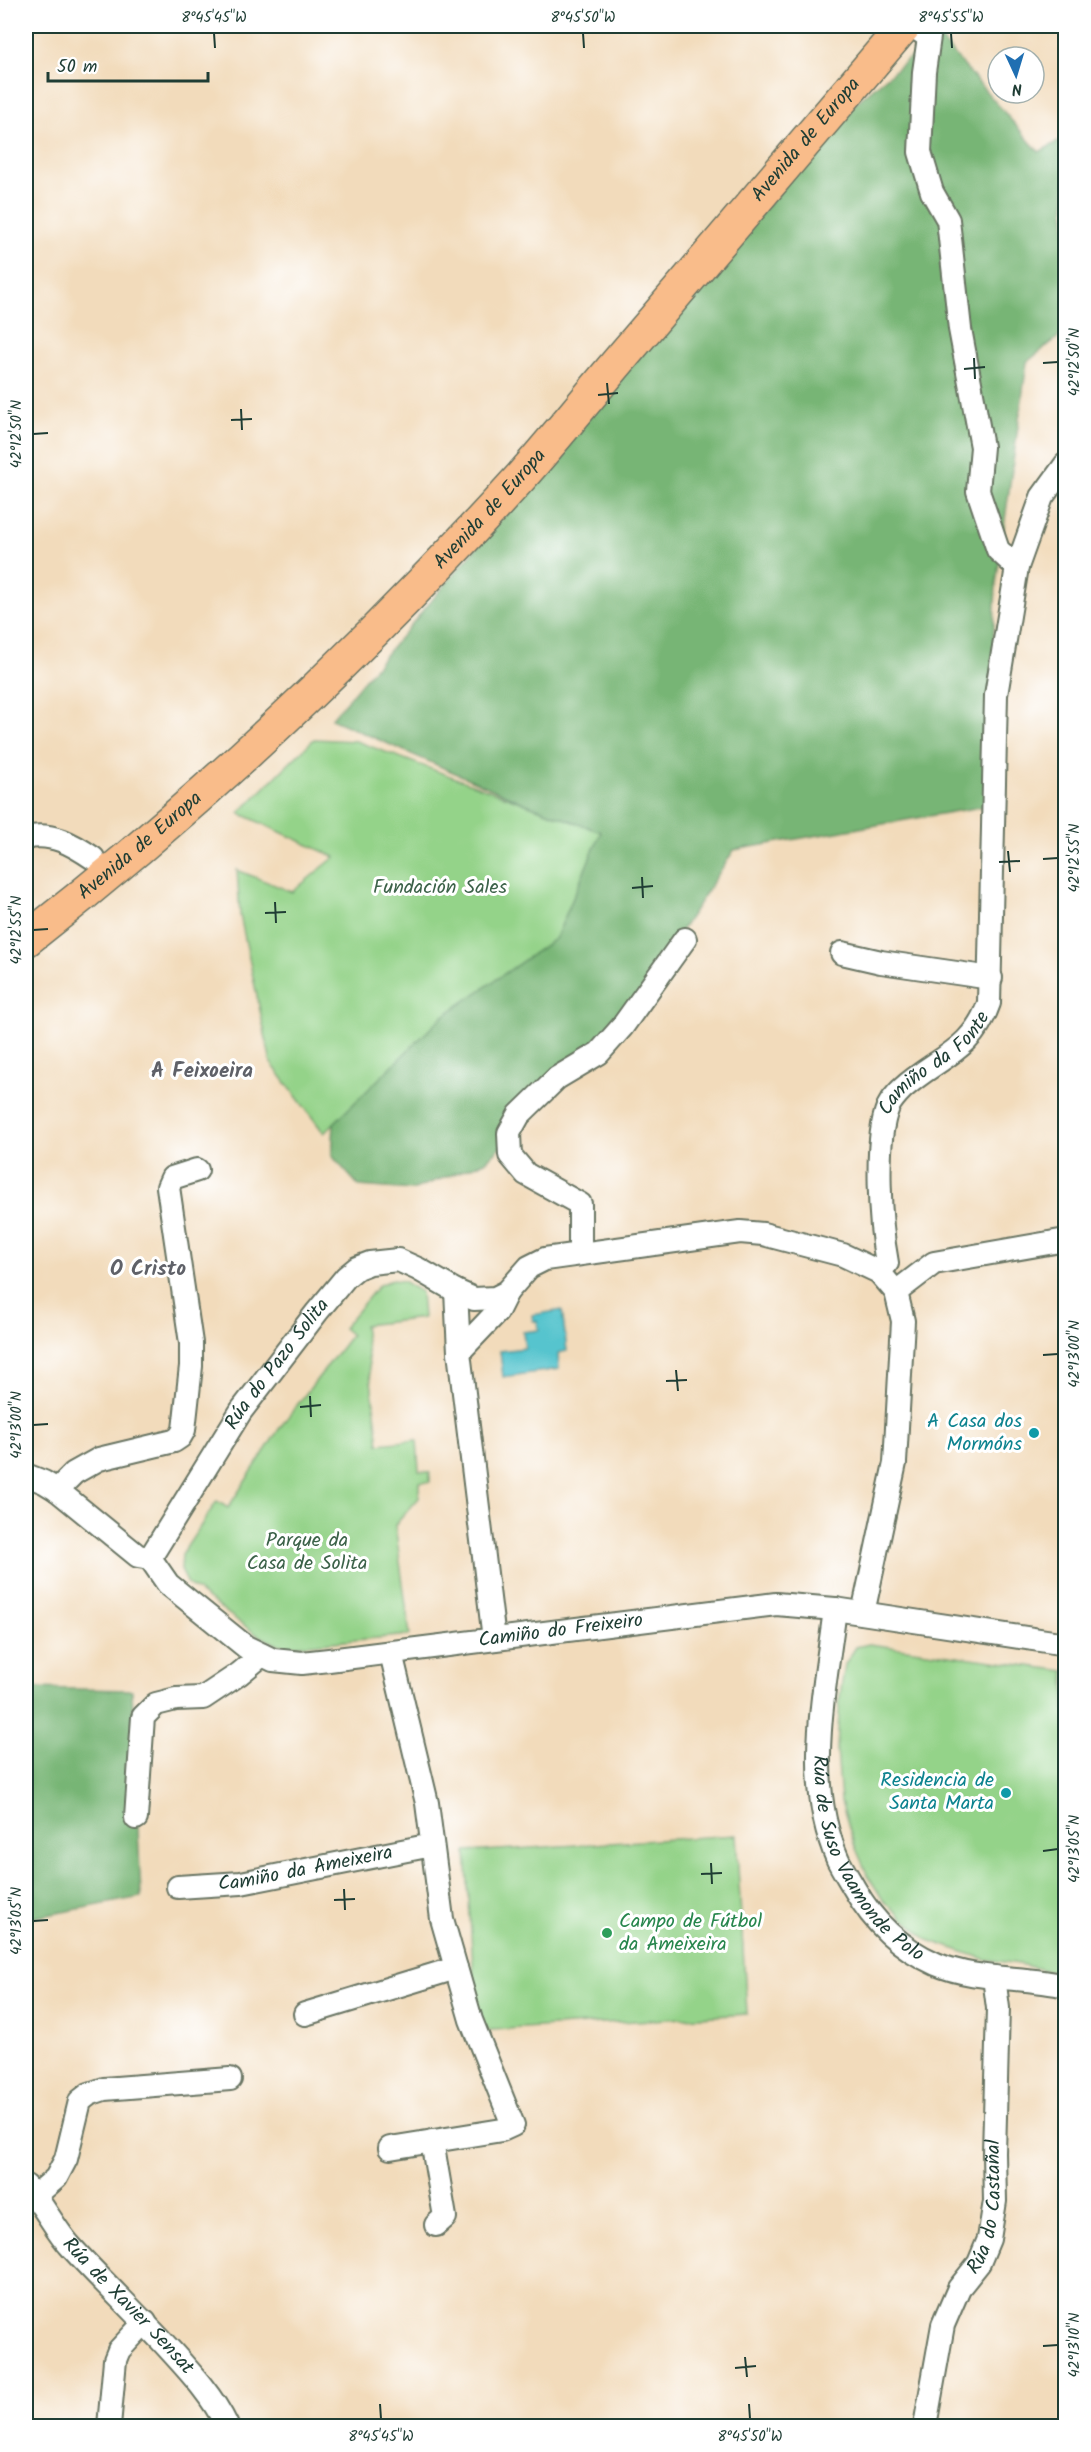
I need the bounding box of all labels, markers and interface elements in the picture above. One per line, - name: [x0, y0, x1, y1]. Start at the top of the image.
- text: 8°45'45"W: [181, 6, 247, 30]
- text: 8°45'50"W: [551, 6, 616, 30]
- text: 8°45'55"W: [918, 6, 984, 30]
- scale bar: [48, 45, 208, 83]
- north arrow: [986, 45, 1046, 105]
- text: 50 m: [57, 53, 97, 82]
- street label: Avenida de Europa: [744, 71, 869, 210]
- text: N: [1011, 76, 1023, 101]
- text: 42°12'50"N: [1063, 328, 1087, 396]
- text: 42°12'50"N: [5, 400, 29, 468]
- street label: Avenida de Europa: [426, 442, 555, 578]
- street label: Avenida de Europa: [71, 784, 210, 909]
- text: 42°12'55"N: [1063, 824, 1087, 892]
- park label: Fundación Sales: [373, 872, 507, 904]
- text: 42°12'55"N: [5, 896, 29, 964]
- street label: Camiño da Fonte: [870, 1006, 999, 1120]
- district label: A Feixoeira: [151, 1055, 253, 1088]
- district label: O Cristo: [110, 1253, 186, 1286]
- street label: Rúa do Pazo Solita: [217, 1291, 338, 1437]
- text: 42°13'00"N: [1063, 1320, 1087, 1388]
- text: 42°13'00"N: [5, 1391, 29, 1459]
- place label: A Casa dos Mormóns: [927, 1406, 1022, 1461]
- marker: A Casa dos Mormóns: [1027, 1426, 1041, 1440]
- park label: Parque da Casa de Solita: [247, 1525, 367, 1580]
- street label: Camiño do Freixeiro: [477, 1605, 645, 1657]
- street label: Rúa de Suso Vaamonde Polo: [803, 1755, 930, 1971]
- place label: Residencia de Santa Marta: [880, 1765, 994, 1820]
- marker: Residencia de Santa Marta: [999, 1786, 1013, 1800]
- text: 42°13'05"N: [1063, 1815, 1087, 1883]
- street label: Camiño da Ameixeira: [217, 1837, 396, 1900]
- text: 42°13'05"N: [5, 1887, 29, 1955]
- place label: Campo de Fútbol da Ameixeira: [619, 1906, 762, 1961]
- marker: Campo de Fútbol da Ameixeira: [600, 1926, 614, 1940]
- street label: Rúa do Castañal: [959, 2139, 1011, 2282]
- street label: Rúa de Xavier Sensat: [54, 2230, 202, 2383]
- text: 42°13'10"N: [1063, 2313, 1087, 2377]
- text: 8°45'45"W: [348, 2425, 414, 2449]
- text: 8°45'50"W: [718, 2425, 783, 2449]

